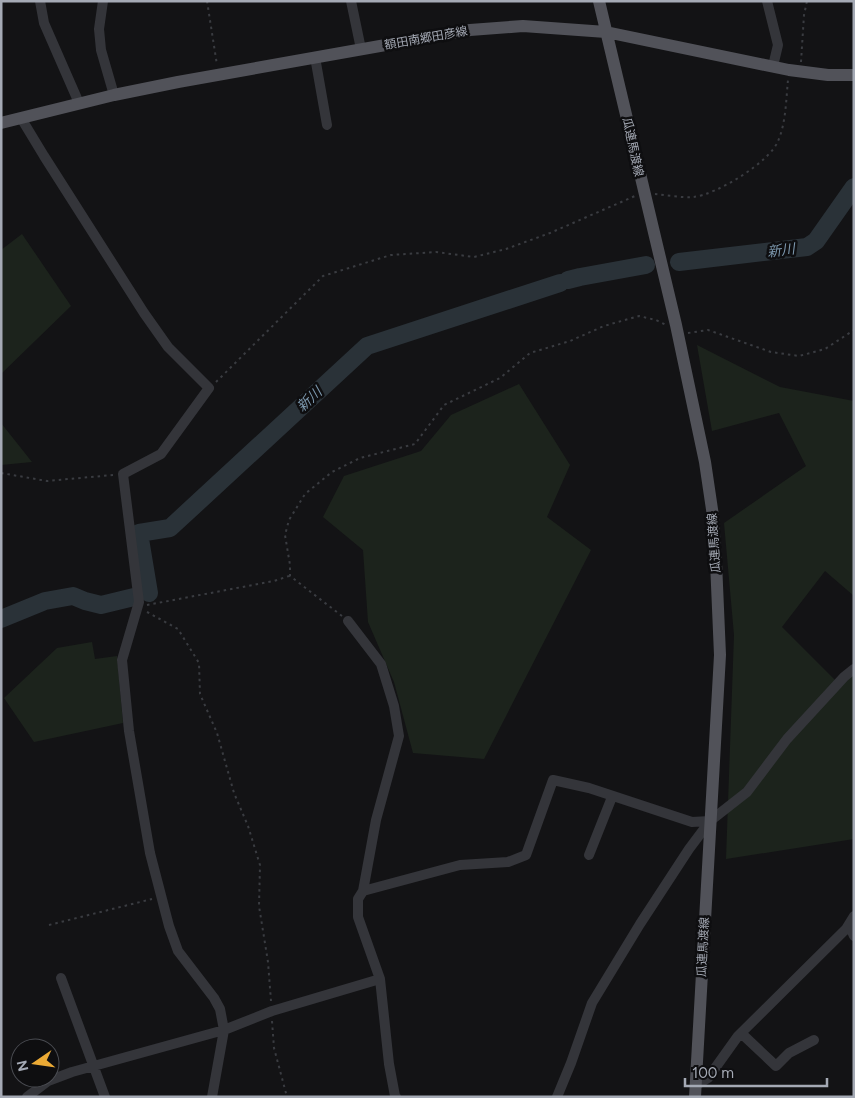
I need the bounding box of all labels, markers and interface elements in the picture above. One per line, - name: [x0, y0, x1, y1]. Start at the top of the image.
- street label: 額田南郷田彦線: [383, 24, 469, 52]
- street label: 瓜連馬渡線: [620, 116, 646, 178]
- water label: 新川: [766, 240, 798, 261]
- water label: 新川: [293, 382, 327, 415]
- street label: 瓜連馬渡線: [705, 513, 723, 573]
- street label: 瓜連馬渡線: [694, 917, 712, 977]
- north arrow: [10, 1038, 60, 1088]
- scale bar: [685, 1056, 828, 1088]
- text: N: [13, 1059, 32, 1073]
- text: 100 m: [692, 1064, 734, 1082]

